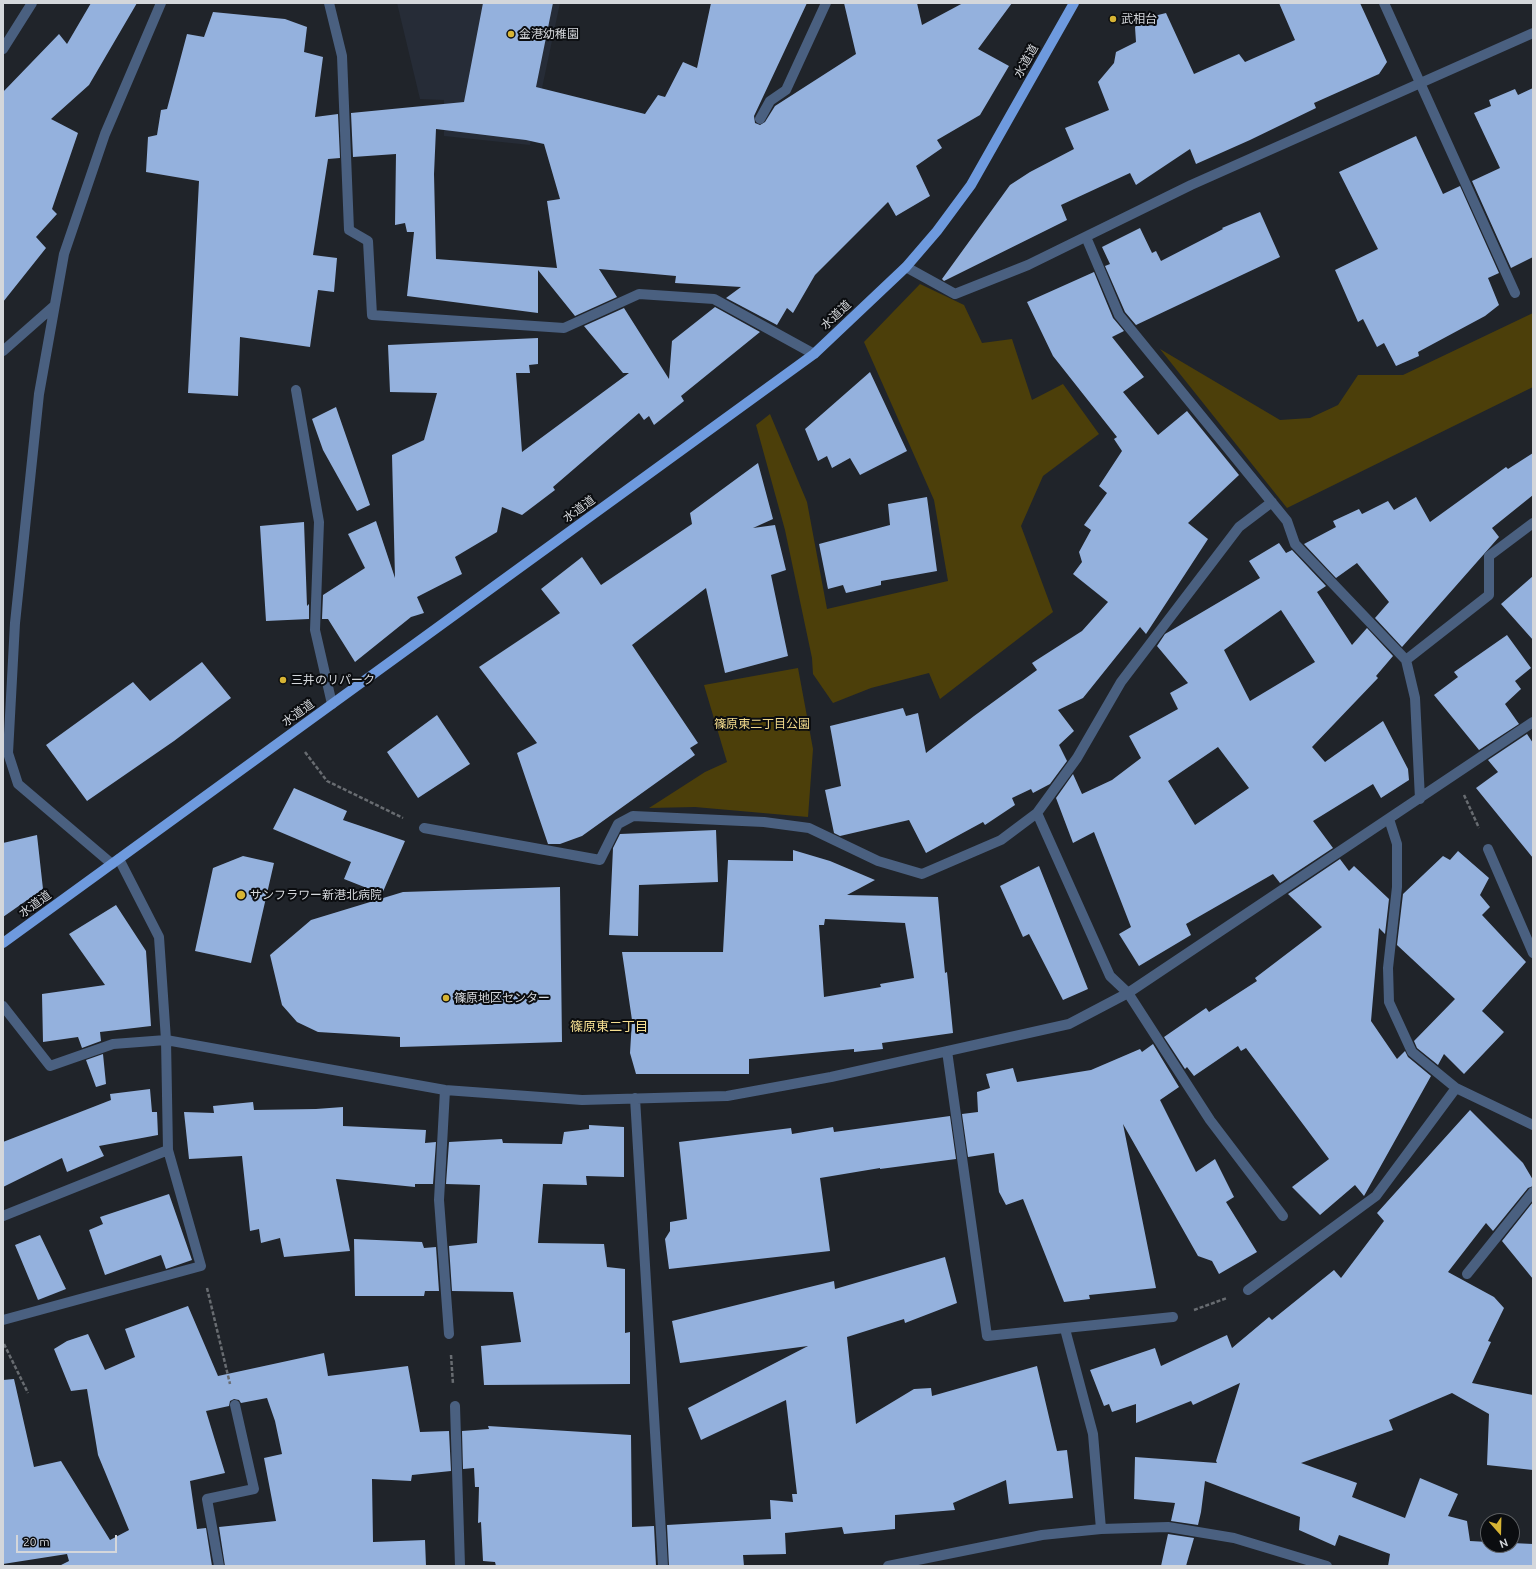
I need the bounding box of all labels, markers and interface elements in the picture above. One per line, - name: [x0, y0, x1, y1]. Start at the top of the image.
- place label: 武相台: [1121, 12, 1157, 26]
- marker: 武相台: [1108, 14, 1118, 24]
- place label: 金港幼稚園: [519, 27, 579, 41]
- marker: 金港幼稚園: [506, 29, 516, 39]
- street label: 水道道: [1011, 42, 1041, 80]
- street label: 水道道: [818, 297, 854, 333]
- street label: 水道道: [560, 493, 598, 525]
- place label: 三井のリパーク: [291, 673, 375, 687]
- marker: 三井のリパーク: [278, 675, 288, 685]
- street label: 水道道: [279, 697, 317, 729]
- park label: 篠原東二丁目公園: [714, 717, 810, 731]
- street label: 水道道: [16, 888, 54, 920]
- place label: サンフラワー新港北病院: [250, 888, 382, 902]
- marker: サンフラワー新港北病院: [235, 889, 247, 901]
- place label: 篠原地区センター: [454, 991, 550, 1005]
- marker: 篠原地区センター: [441, 993, 451, 1003]
- district label: 篠原東二丁目: [570, 1019, 648, 1035]
- north arrow: [1480, 1513, 1520, 1553]
- scale bar: [18, 1527, 119, 1553]
- text: 20 m: [23, 1535, 50, 1548]
- text: N: [1498, 1536, 1510, 1550]

